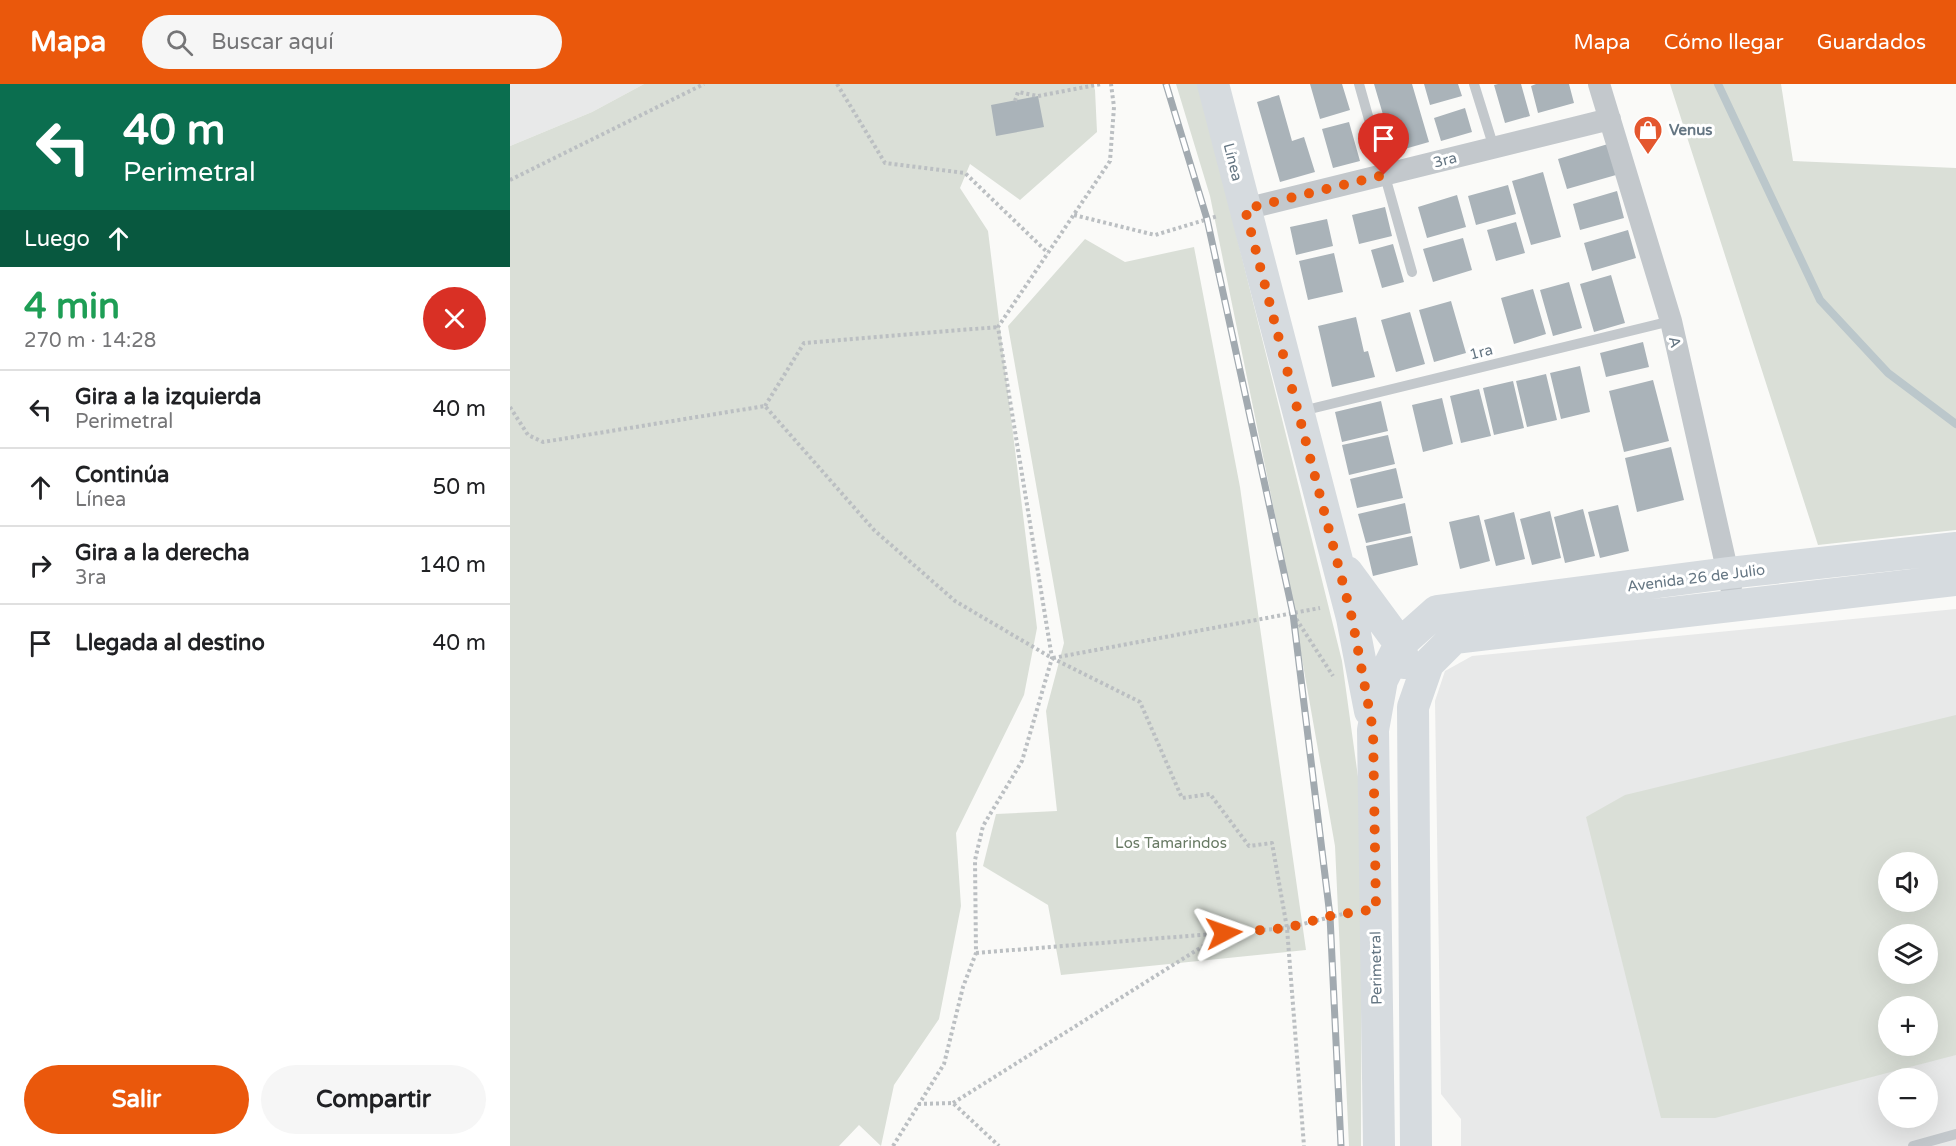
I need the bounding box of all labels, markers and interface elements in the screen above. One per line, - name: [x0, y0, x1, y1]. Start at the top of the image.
- search box: [142, 15, 562, 69]
- text: Mapa: [30, 25, 106, 59]
- icon: search: [163, 26, 196, 59]
- text: Buscar aquí: [211, 29, 334, 55]
- text: Mapa: [1573, 30, 1631, 55]
- text: Cómo llegar: [1664, 30, 1784, 55]
- text: Guardados: [1817, 30, 1926, 55]
- text: 40 m: [123, 105, 225, 156]
- icon: left: [24, 108, 102, 186]
- pin: [1358, 113, 1409, 175]
- shop icon: Venus: [1632, 114, 1664, 156]
- place label: Venus: [1669, 121, 1713, 139]
- icon: arrive: [1367, 122, 1400, 155]
- street label: Línea: [1220, 141, 1246, 183]
- street label: 3ra: [1431, 148, 1459, 172]
- text: Perimetral: [123, 156, 256, 189]
- icon: ahead: [102, 222, 135, 255]
- text: Luego: [24, 226, 90, 252]
- text: 4 min: [24, 285, 120, 328]
- button: close: [423, 287, 486, 350]
- text: 270 m · 14:28: [24, 329, 156, 353]
- street label: A: [1665, 335, 1685, 349]
- street label: 1ra: [1467, 340, 1495, 364]
- text: Gira a la izquierda: [75, 384, 261, 410]
- icon: left: [24, 393, 57, 426]
- text: 40 m: [432, 396, 486, 422]
- text: Perimetral: [75, 410, 173, 434]
- text: Continúa: [75, 462, 169, 488]
- icon: ahead: [24, 471, 57, 504]
- text: 50 m: [432, 474, 486, 500]
- text: Línea: [75, 488, 126, 512]
- text: Gira a la derecha: [75, 540, 250, 566]
- icon: right: [24, 549, 57, 582]
- text: 140 m: [419, 552, 486, 578]
- street label: Avenida 26 de Julio: [1626, 561, 1766, 595]
- text: 3ra: [75, 566, 106, 590]
- icon: arrive: [24, 627, 57, 660]
- text: Llegada al destino: [75, 630, 265, 656]
- text: 40 m: [432, 630, 486, 656]
- park label: Los Tamarindos: [1115, 834, 1227, 852]
- map controls: [1878, 852, 1938, 1128]
- button: sound: [1878, 852, 1938, 912]
- position arrow: [1192, 901, 1256, 965]
- button: layers: [1878, 924, 1938, 984]
- street label: Perimetral: [1366, 931, 1386, 1005]
- button: +: [1878, 996, 1938, 1056]
- button: Salir: [24, 1065, 249, 1134]
- button: Compartir: [261, 1065, 486, 1134]
- button: −: [1878, 1068, 1938, 1128]

